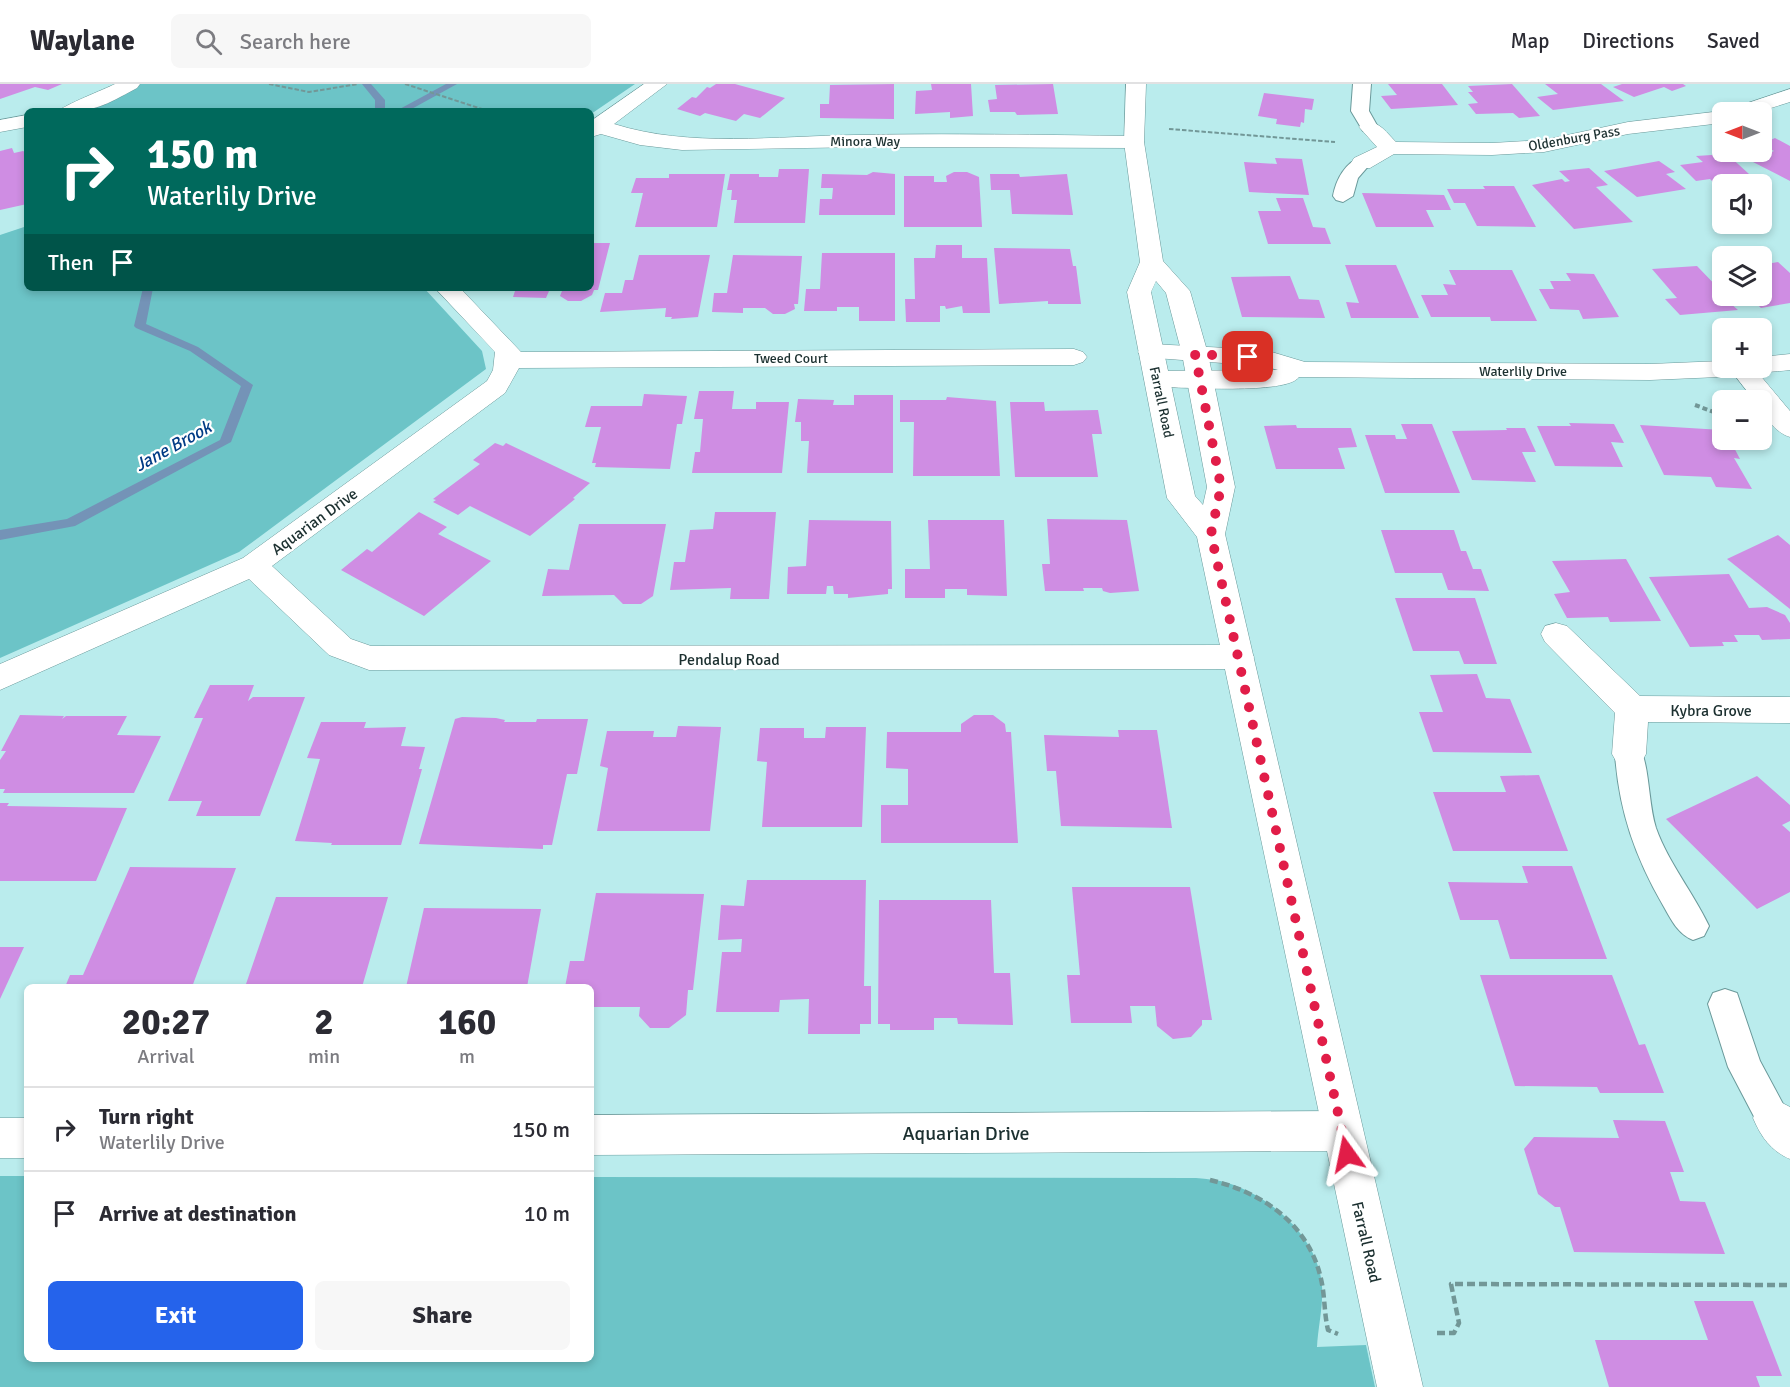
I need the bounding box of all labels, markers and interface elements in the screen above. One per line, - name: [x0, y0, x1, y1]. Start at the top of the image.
- search box: [171, 14, 591, 68]
- text: Waylane: [30, 24, 135, 58]
- icon: search: [192, 25, 225, 58]
- text: Search here: [240, 28, 351, 55]
- text: Map: [1511, 28, 1549, 54]
- text: Directions: [1582, 28, 1674, 54]
- text: Saved: [1707, 28, 1760, 54]
- north arrow: [1712, 102, 1772, 162]
- map controls: [1712, 102, 1772, 450]
- street label: Oldenburg Pass: [1527, 122, 1621, 155]
- text: 150 m: [147, 129, 258, 180]
- icon: right: [48, 132, 126, 210]
- street label: Minora Way: [830, 133, 900, 150]
- button: sound: [1712, 174, 1772, 234]
- text: Waterlily Drive: [147, 180, 317, 213]
- icon: arrive: [106, 246, 139, 279]
- button: layers: [1712, 246, 1772, 306]
- text: Then: [48, 249, 94, 276]
- button: +: [1712, 318, 1772, 378]
- pin: [1222, 331, 1273, 382]
- icon: arrive: [1231, 340, 1264, 373]
- street label: Tweed Court: [754, 350, 828, 367]
- street label: Waterlily Drive: [1479, 363, 1567, 380]
- street label: Farrall Road: [1146, 365, 1177, 439]
- button: −: [1712, 390, 1772, 450]
- water label: Jane Brook: [131, 415, 217, 476]
- street label: Aquarian Drive: [268, 484, 362, 560]
- street label: Pendalup Road: [678, 650, 780, 670]
- street label: Kybra Grove: [1670, 701, 1752, 721]
- text: 20:27: [122, 1000, 210, 1045]
- text: 2: [314, 1000, 334, 1045]
- text: 160: [438, 1000, 496, 1045]
- text: Arrival: [137, 1044, 195, 1069]
- text: min: [308, 1044, 340, 1069]
- text: m: [459, 1044, 475, 1069]
- text: Turn right: [99, 1103, 194, 1130]
- icon: right: [48, 1113, 81, 1146]
- text: 150 m: [512, 1116, 570, 1143]
- street label: Aquarian Drive: [902, 1121, 1030, 1146]
- position arrow: [1315, 1122, 1379, 1186]
- text: Waterlily Drive: [99, 1130, 225, 1155]
- icon: arrive: [48, 1197, 81, 1230]
- text: Arrive at destination: [99, 1200, 296, 1227]
- text: 10 m: [524, 1200, 570, 1227]
- street label: Farrall Road: [1347, 1200, 1385, 1285]
- button: Exit: [48, 1281, 303, 1350]
- button: Share: [315, 1281, 570, 1350]

